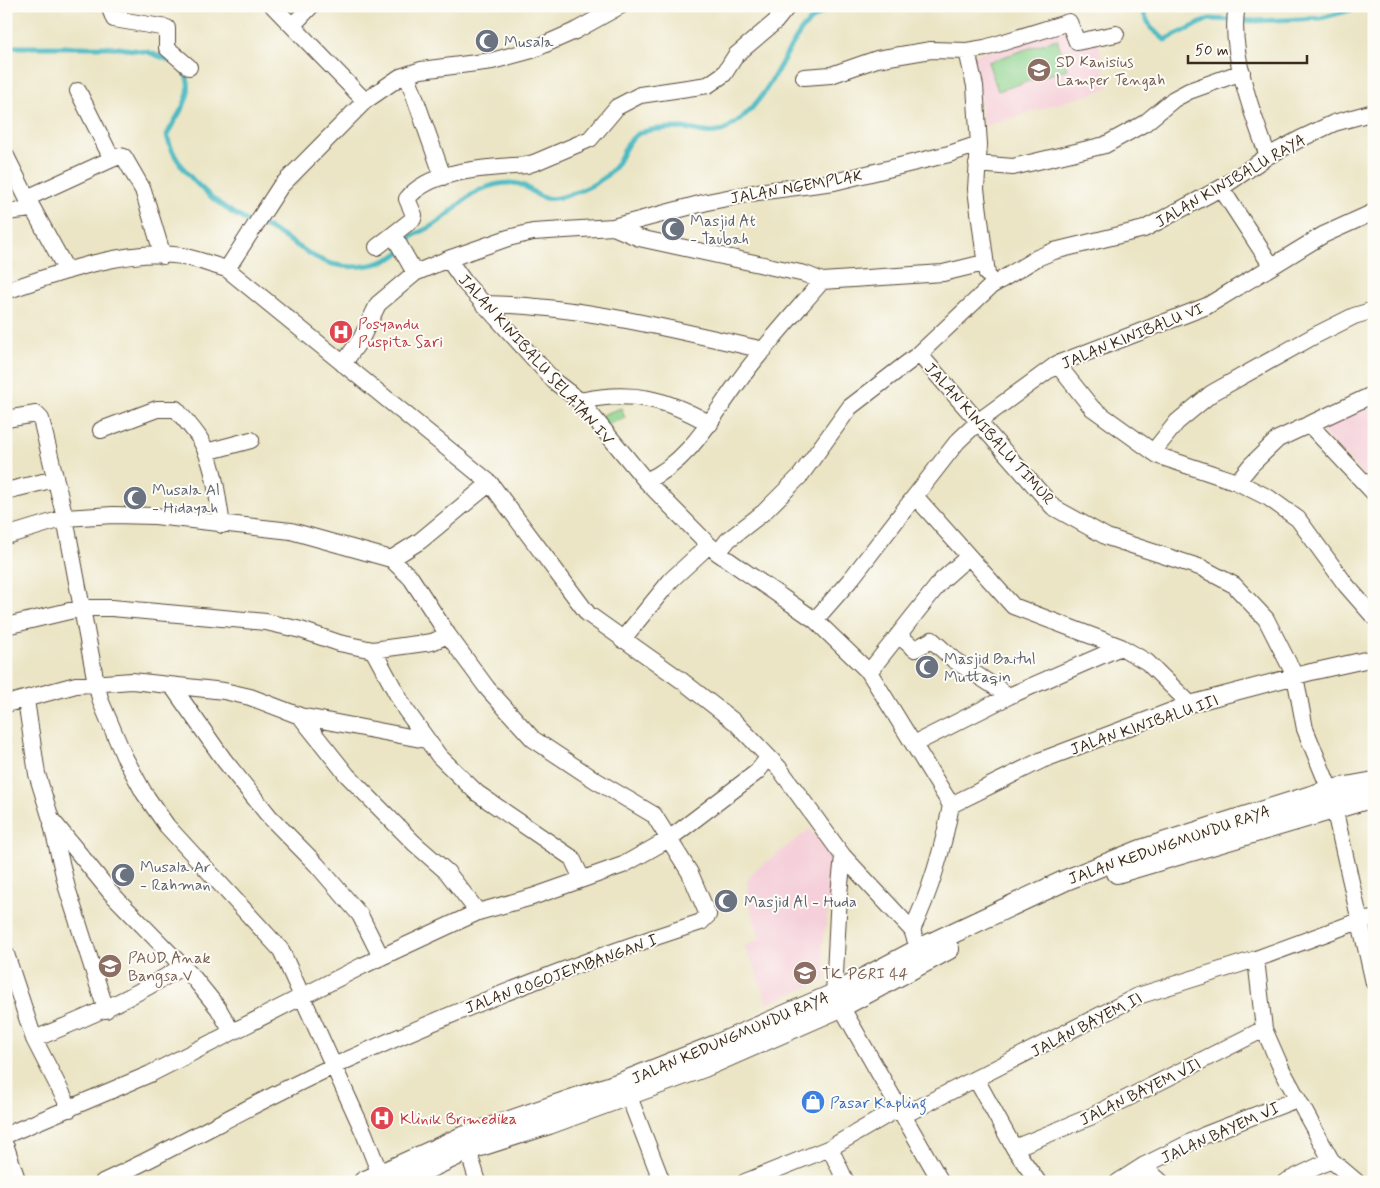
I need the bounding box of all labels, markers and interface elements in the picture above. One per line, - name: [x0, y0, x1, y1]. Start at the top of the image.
- mosque icon: Musala: [474, 28, 500, 54]
- place label: Musala: [504, 32, 554, 53]
- scale bar: [1188, 32, 1306, 64]
- text: 50 m: [1195, 41, 1229, 61]
- place label: SD Kanisius Lamper Tengah: [1056, 52, 1165, 91]
- school or university icon: SD Kanisius Lamper Tengah: [1026, 57, 1052, 83]
- street label: JALAN KINIBALU RAYA: [1152, 130, 1310, 233]
- street label: JALAN NGEMPLAK: [729, 166, 864, 209]
- place label: Masjid At - Taubah: [690, 211, 756, 250]
- mosque icon: Masjid At - Taubah: [660, 216, 686, 242]
- street label: JALAN KINIBALU SELATAN IV: [453, 270, 619, 450]
- street label: JALAN KINIBALU VI: [1058, 298, 1207, 374]
- place label: Posyandu Puspita Sari: [358, 314, 443, 353]
- hospital icon: Posyandu Puspita Sari: [328, 319, 354, 345]
- street label: JALAN KINIBALU TIMUR: [919, 358, 1059, 510]
- place label: Musala Al - Hidayah: [152, 480, 220, 519]
- mosque icon: Musala Al - Hidayah: [122, 485, 148, 511]
- place label: Masjid Baitul Muttaqin: [944, 649, 1036, 688]
- mosque icon: Masjid Baitul Muttaqin: [914, 654, 940, 680]
- street label: JALAN KINIBALU III: [1068, 690, 1221, 761]
- street label: JALAN KEDUNGMUNDU RAYA: [1066, 801, 1273, 890]
- place label: Musala Ar - Rahman: [140, 857, 211, 896]
- mosque icon: Musala Ar - Rahman: [110, 862, 136, 888]
- mosque icon: Masjid Al - Huda: [713, 888, 739, 914]
- place label: Masjid Al - Huda: [744, 892, 857, 913]
- street label: JALAN ROGOJEMBANGAN I: [462, 930, 661, 1019]
- place label: PAUD Anak Bangsa V: [128, 948, 211, 988]
- school or university icon: PAUD Anak Bangsa V: [97, 953, 123, 979]
- school or university icon: TK PGRI 44: [792, 960, 818, 986]
- place label: TK PGRI 44: [822, 964, 908, 985]
- street label: JALAN KEDUNGMUNDU RAYA: [629, 987, 832, 1090]
- street label: JALAN BAYEM II: [1027, 988, 1146, 1062]
- street label: JALAN BAYEM VII: [1076, 1054, 1205, 1131]
- shop icon: Pasar Kapling: [800, 1089, 826, 1115]
- place label: Pasar Kapling: [830, 1093, 927, 1115]
- street label: JALAN BAYEM VI: [1158, 1098, 1283, 1169]
- hospital icon: Klinik Brimedika: [369, 1105, 395, 1131]
- place label: Klinik Brimedika: [400, 1109, 517, 1130]

